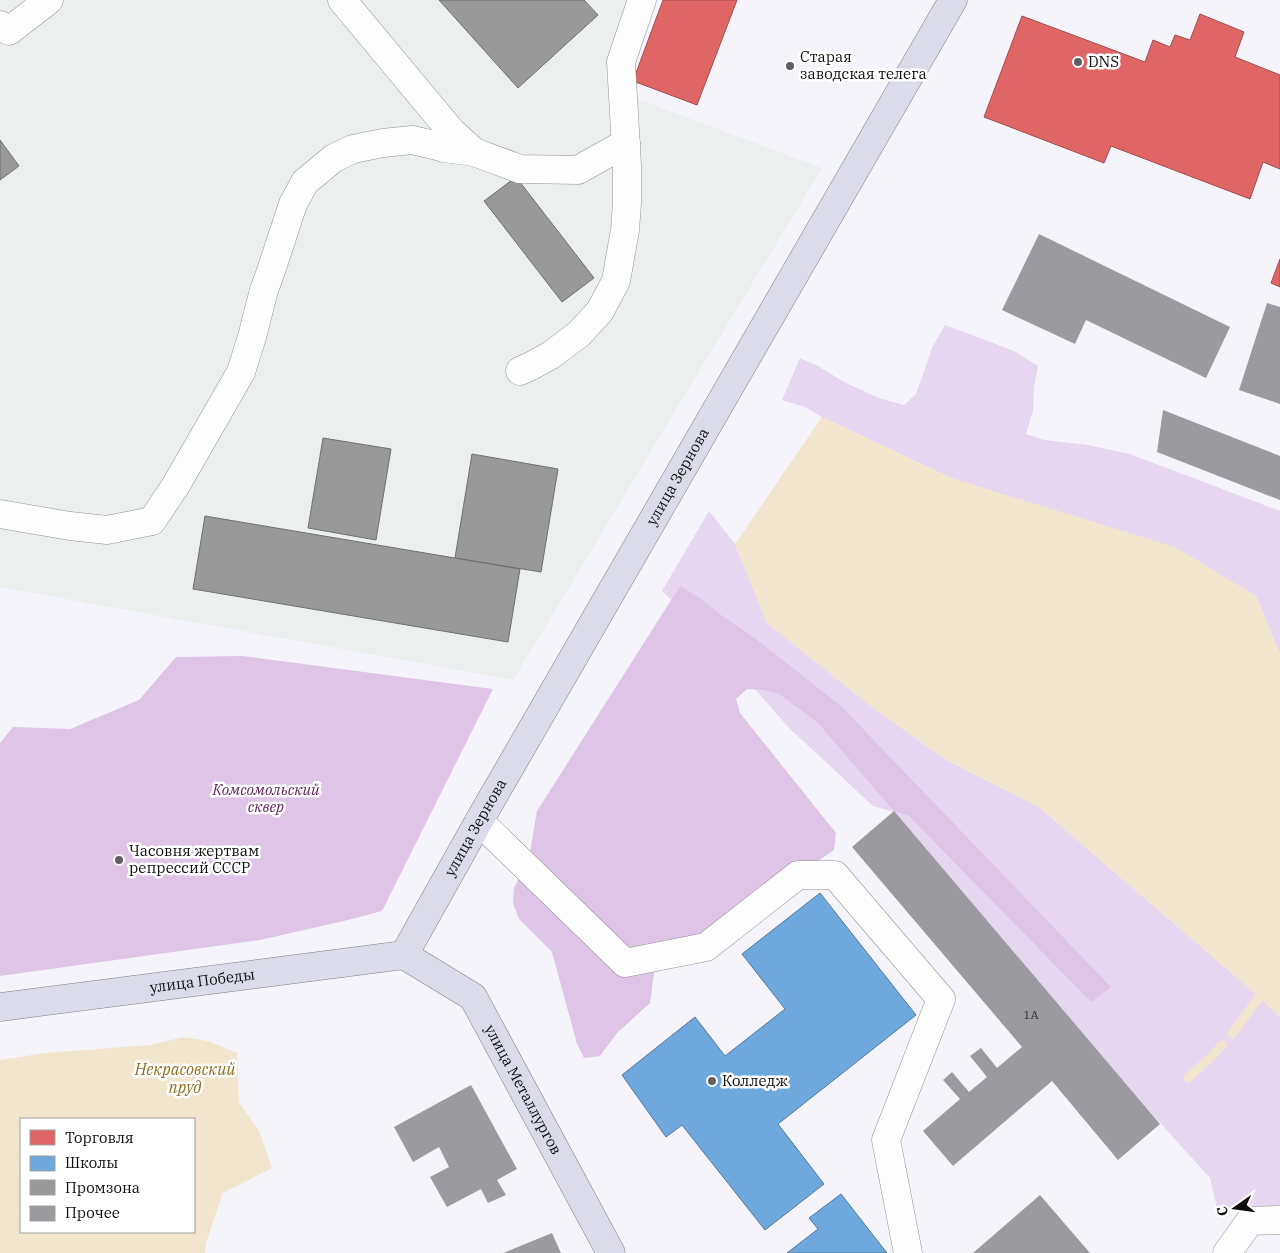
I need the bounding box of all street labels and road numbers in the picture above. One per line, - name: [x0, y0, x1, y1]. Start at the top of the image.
- street label: улица Зернова: [642, 424, 713, 529]
- street label: улица Зернова: [440, 775, 510, 880]
- street label: улица Победы: [149, 964, 256, 997]
- street label: улица Металлургов: [481, 1021, 566, 1158]

